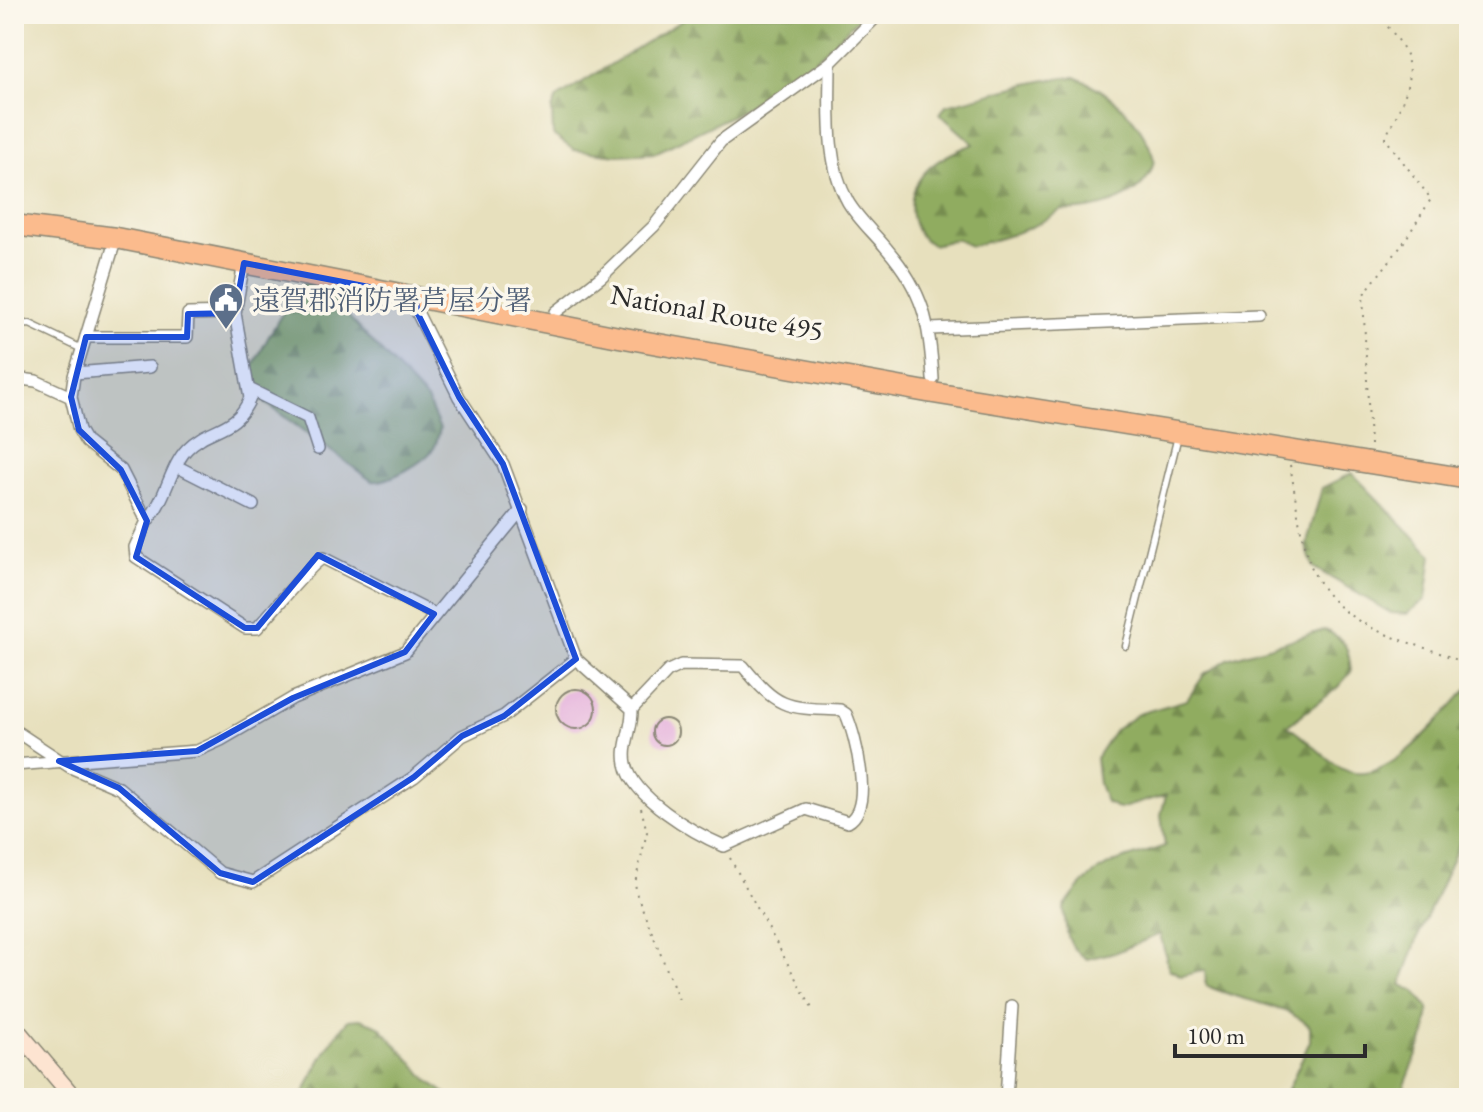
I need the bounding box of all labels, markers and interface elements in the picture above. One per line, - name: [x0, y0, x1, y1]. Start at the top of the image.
- street label: National Route 495: [608, 276, 826, 348]
- public building icon: 遠賀郡消防署芦屋分署: [207, 281, 245, 331]
- place label: 遠賀郡消防署芦屋分署: [252, 282, 532, 318]
- scale bar: [1175, 1008, 1365, 1058]
- text: 100 m: [1187, 1020, 1245, 1051]

